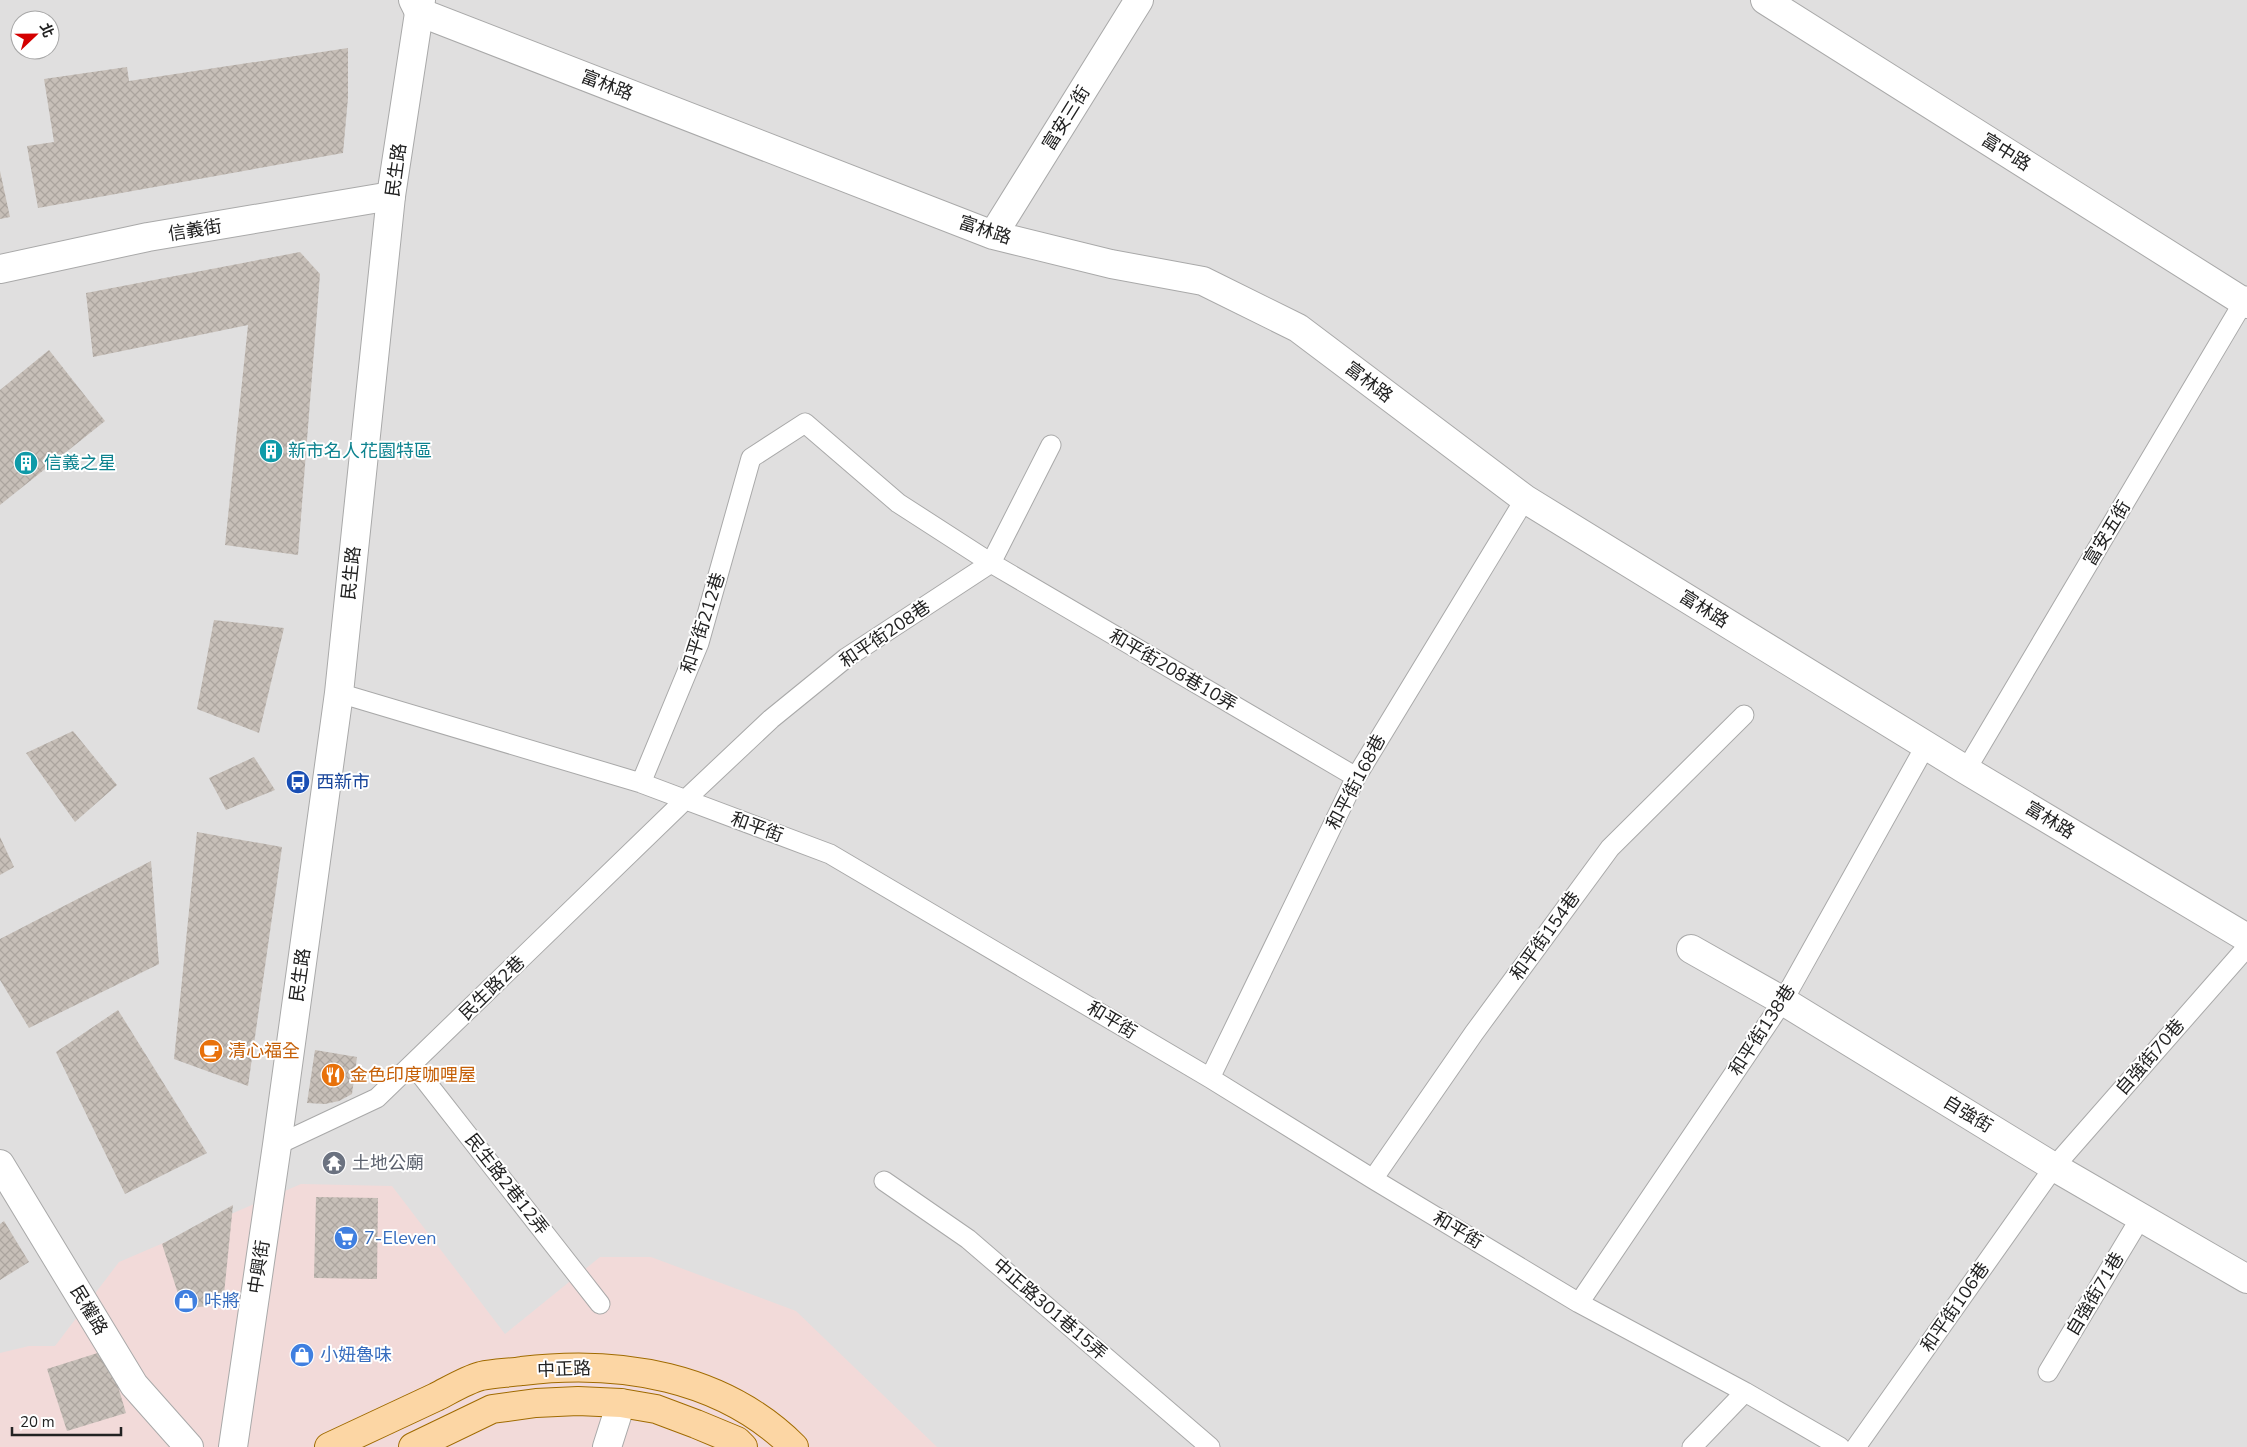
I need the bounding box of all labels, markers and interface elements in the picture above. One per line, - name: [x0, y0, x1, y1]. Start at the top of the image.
- north arrow: [10, 10, 60, 60]
- text: 北: [35, 20, 58, 40]
- street label: 富林路: [577, 64, 637, 106]
- street label: 富安三街: [1037, 81, 1095, 155]
- street label: 富中路: [1977, 128, 2035, 176]
- street label: 民生路: [380, 142, 412, 198]
- street label: 富林路: [956, 210, 1014, 250]
- street label: 信義街: [166, 214, 224, 246]
- street label: 富林路: [1340, 356, 1398, 408]
- building icon: 新市名人花園特區: [258, 438, 284, 464]
- place label: 新市名人花園特區: [288, 439, 432, 463]
- building icon: 信義之星: [13, 450, 39, 476]
- place label: 信義之星: [44, 451, 116, 475]
- street label: 富安五街: [2078, 496, 2136, 570]
- street label: 民生路: [336, 545, 366, 601]
- street label: 和平街212巷: [675, 570, 731, 676]
- street label: 富林路: [1675, 585, 1733, 633]
- street label: 和平街208巷: [835, 595, 935, 673]
- street label: 和平街208巷10弄: [1105, 624, 1241, 716]
- street label: 和平街168巷: [1321, 730, 1391, 834]
- bus stop icon: 西新市: [285, 769, 311, 795]
- place label: 西新市: [316, 770, 370, 794]
- street label: 富林路: [2021, 796, 2079, 844]
- street label: 和平街: [728, 806, 786, 848]
- street label: 和平街154巷: [1505, 887, 1585, 985]
- street label: 民生路: [284, 947, 316, 1003]
- street label: 民生路2巷: [454, 951, 530, 1025]
- street label: 和平街138巷: [1724, 980, 1800, 1080]
- street label: 和平街: [1083, 996, 1141, 1044]
- street label: 自強街70巷: [2110, 1014, 2190, 1100]
- cafe icon: 清心福全: [198, 1038, 224, 1064]
- place label: 清心福全: [228, 1039, 300, 1063]
- restaurant icon: 金色印度咖哩屋: [320, 1062, 346, 1088]
- place label: 金色印度咖哩屋: [350, 1063, 476, 1087]
- street label: 自強街: [1939, 1090, 1997, 1138]
- street label: 民生路2巷12弄: [460, 1128, 554, 1240]
- temple icon: 土地公廟: [321, 1150, 347, 1176]
- place label: 土地公廟: [352, 1151, 424, 1175]
- street label: 和平街: [1429, 1206, 1487, 1254]
- supermarket icon: 7-Eleven: [333, 1225, 359, 1251]
- place label: 7-Eleven: [364, 1226, 437, 1250]
- street label: 中興街: [243, 1238, 275, 1296]
- street label: 自強街71巷: [2061, 1248, 2129, 1340]
- street label: 中正路301巷15弄: [988, 1253, 1112, 1365]
- street label: 和平街106巷: [1915, 1257, 1995, 1357]
- street label: 民權路: [65, 1281, 113, 1339]
- shop icon: 咔將: [173, 1288, 199, 1314]
- place label: 咔將: [204, 1289, 240, 1313]
- shop icon: 小妞魯味: [289, 1342, 315, 1368]
- place label: 小妞魯味: [320, 1343, 392, 1367]
- street label: 中正路: [537, 1356, 591, 1382]
- scale bar: [12, 1404, 121, 1436]
- text: 20 m: [20, 1412, 55, 1432]

